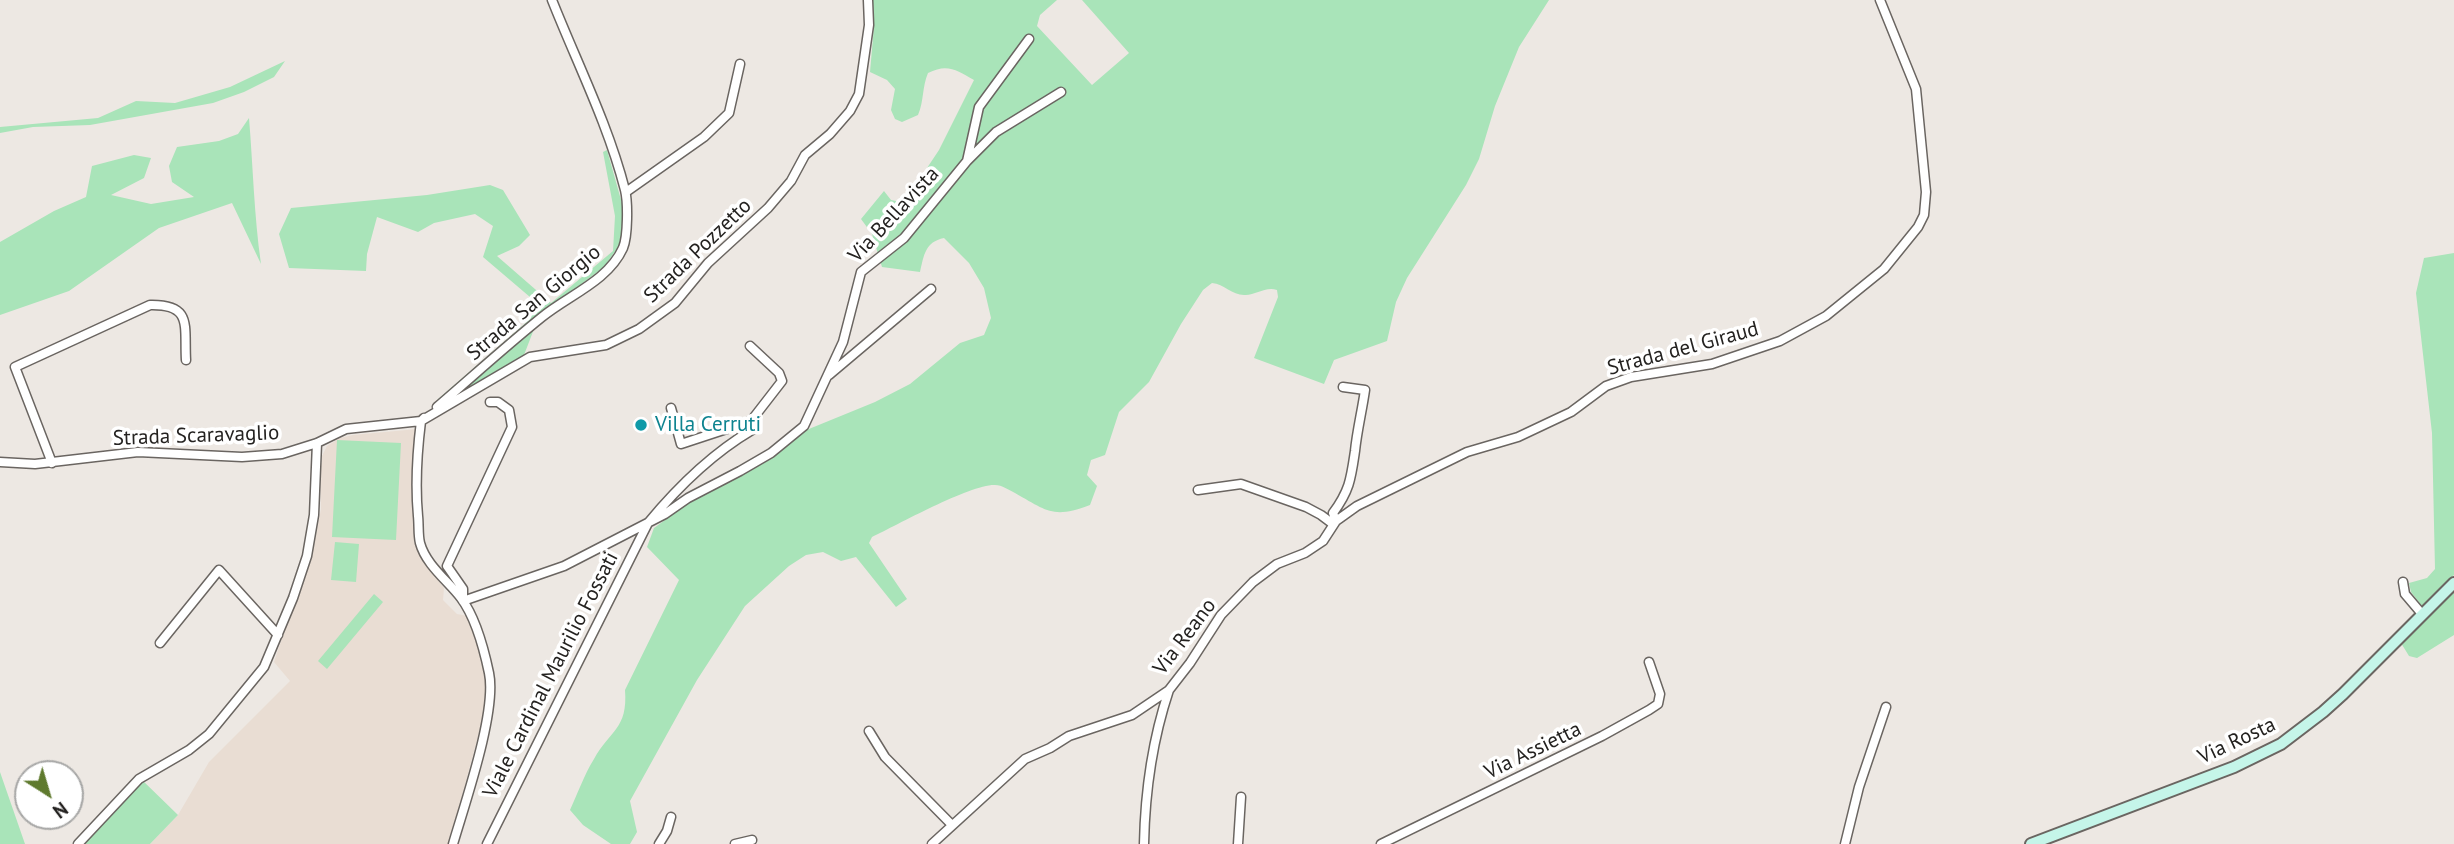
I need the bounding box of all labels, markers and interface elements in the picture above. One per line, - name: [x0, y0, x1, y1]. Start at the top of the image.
- street label: Via Bellavista: [843, 162, 945, 268]
- street label: Strada Pozzetto: [639, 194, 757, 308]
- street label: Strada San Giorgio: [462, 240, 606, 366]
- street label: Strada del Giraud: [1605, 317, 1761, 381]
- place label: Villa Cerruti: [655, 412, 761, 438]
- marker: Villa Cerruti: [633, 417, 649, 433]
- street label: Strada Scaravaglio: [112, 421, 280, 451]
- street label: Viale Cardinal Maurilio Fossati: [478, 548, 624, 802]
- street label: Via Reano: [1148, 594, 1222, 680]
- street label: Via Rosta: [2194, 712, 2280, 770]
- street label: Via Assietta: [1481, 717, 1585, 785]
- north arrow: [14, 760, 84, 830]
- text: N: [48, 797, 73, 824]

